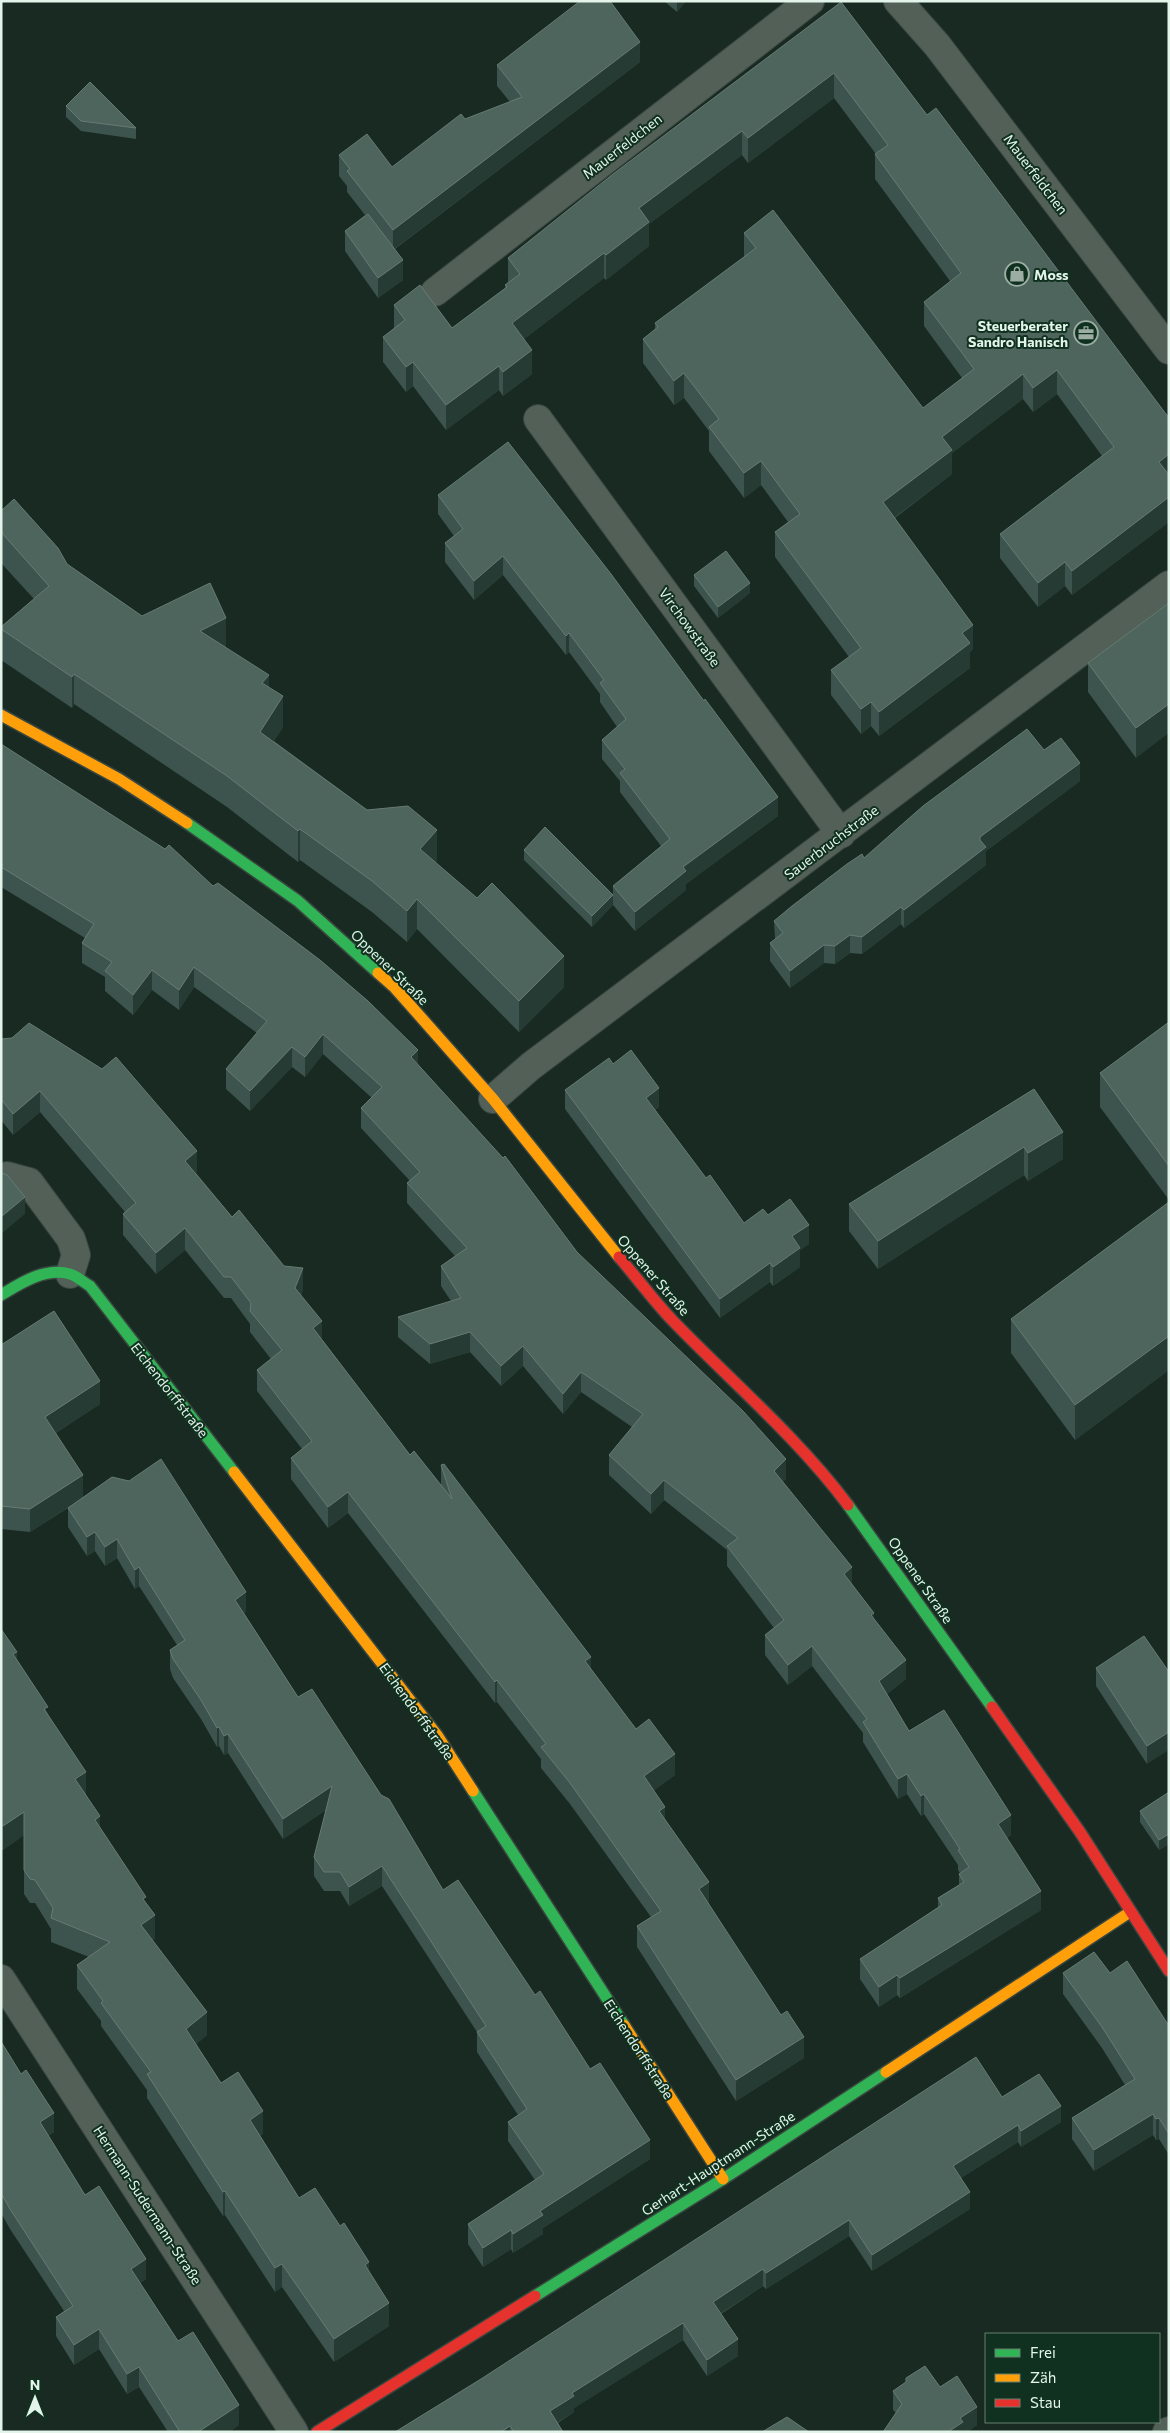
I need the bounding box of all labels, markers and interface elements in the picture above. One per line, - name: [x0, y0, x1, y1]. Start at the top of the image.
- street label: Mauerfeldchen: [579, 110, 665, 182]
- street label: Mauerfeldchen: [1000, 131, 1072, 217]
- shop icon: Moss: [1004, 261, 1030, 287]
- place label: Moss: [1034, 266, 1069, 283]
- place label: Steuerberater Sandro Hanisch: [968, 317, 1068, 350]
- office icon: Steuerberater Sandro Hanisch: [1073, 320, 1099, 346]
- street label: Virchowstraße: [656, 584, 724, 670]
- street label: Sauerbruchstraße: [780, 801, 882, 883]
- street label: Oppener Straße: [348, 926, 432, 1008]
- street label: Oppener Straße: [614, 1231, 694, 1319]
- street label: Eichendorffstraße: [128, 1339, 212, 1441]
- street label: Oppener Straße: [885, 1534, 957, 1626]
- street label: Eichendorffstraße: [376, 1659, 458, 1763]
- street label: Eichendorffstraße: [600, 1996, 678, 2102]
- street label: Gerhart-Hauptmann-Straße: [638, 2107, 798, 2219]
- street label: Hermann-Sudermann-Straße: [90, 2122, 206, 2288]
- legend: [985, 2333, 1160, 2423]
- text: Frei: [1030, 2343, 1056, 2361]
- text: Zäh: [1030, 2368, 1056, 2386]
- north arrow: [10, 2373, 60, 2423]
- text: N: [30, 2376, 40, 2393]
- text: Stau: [1030, 2393, 1061, 2411]

